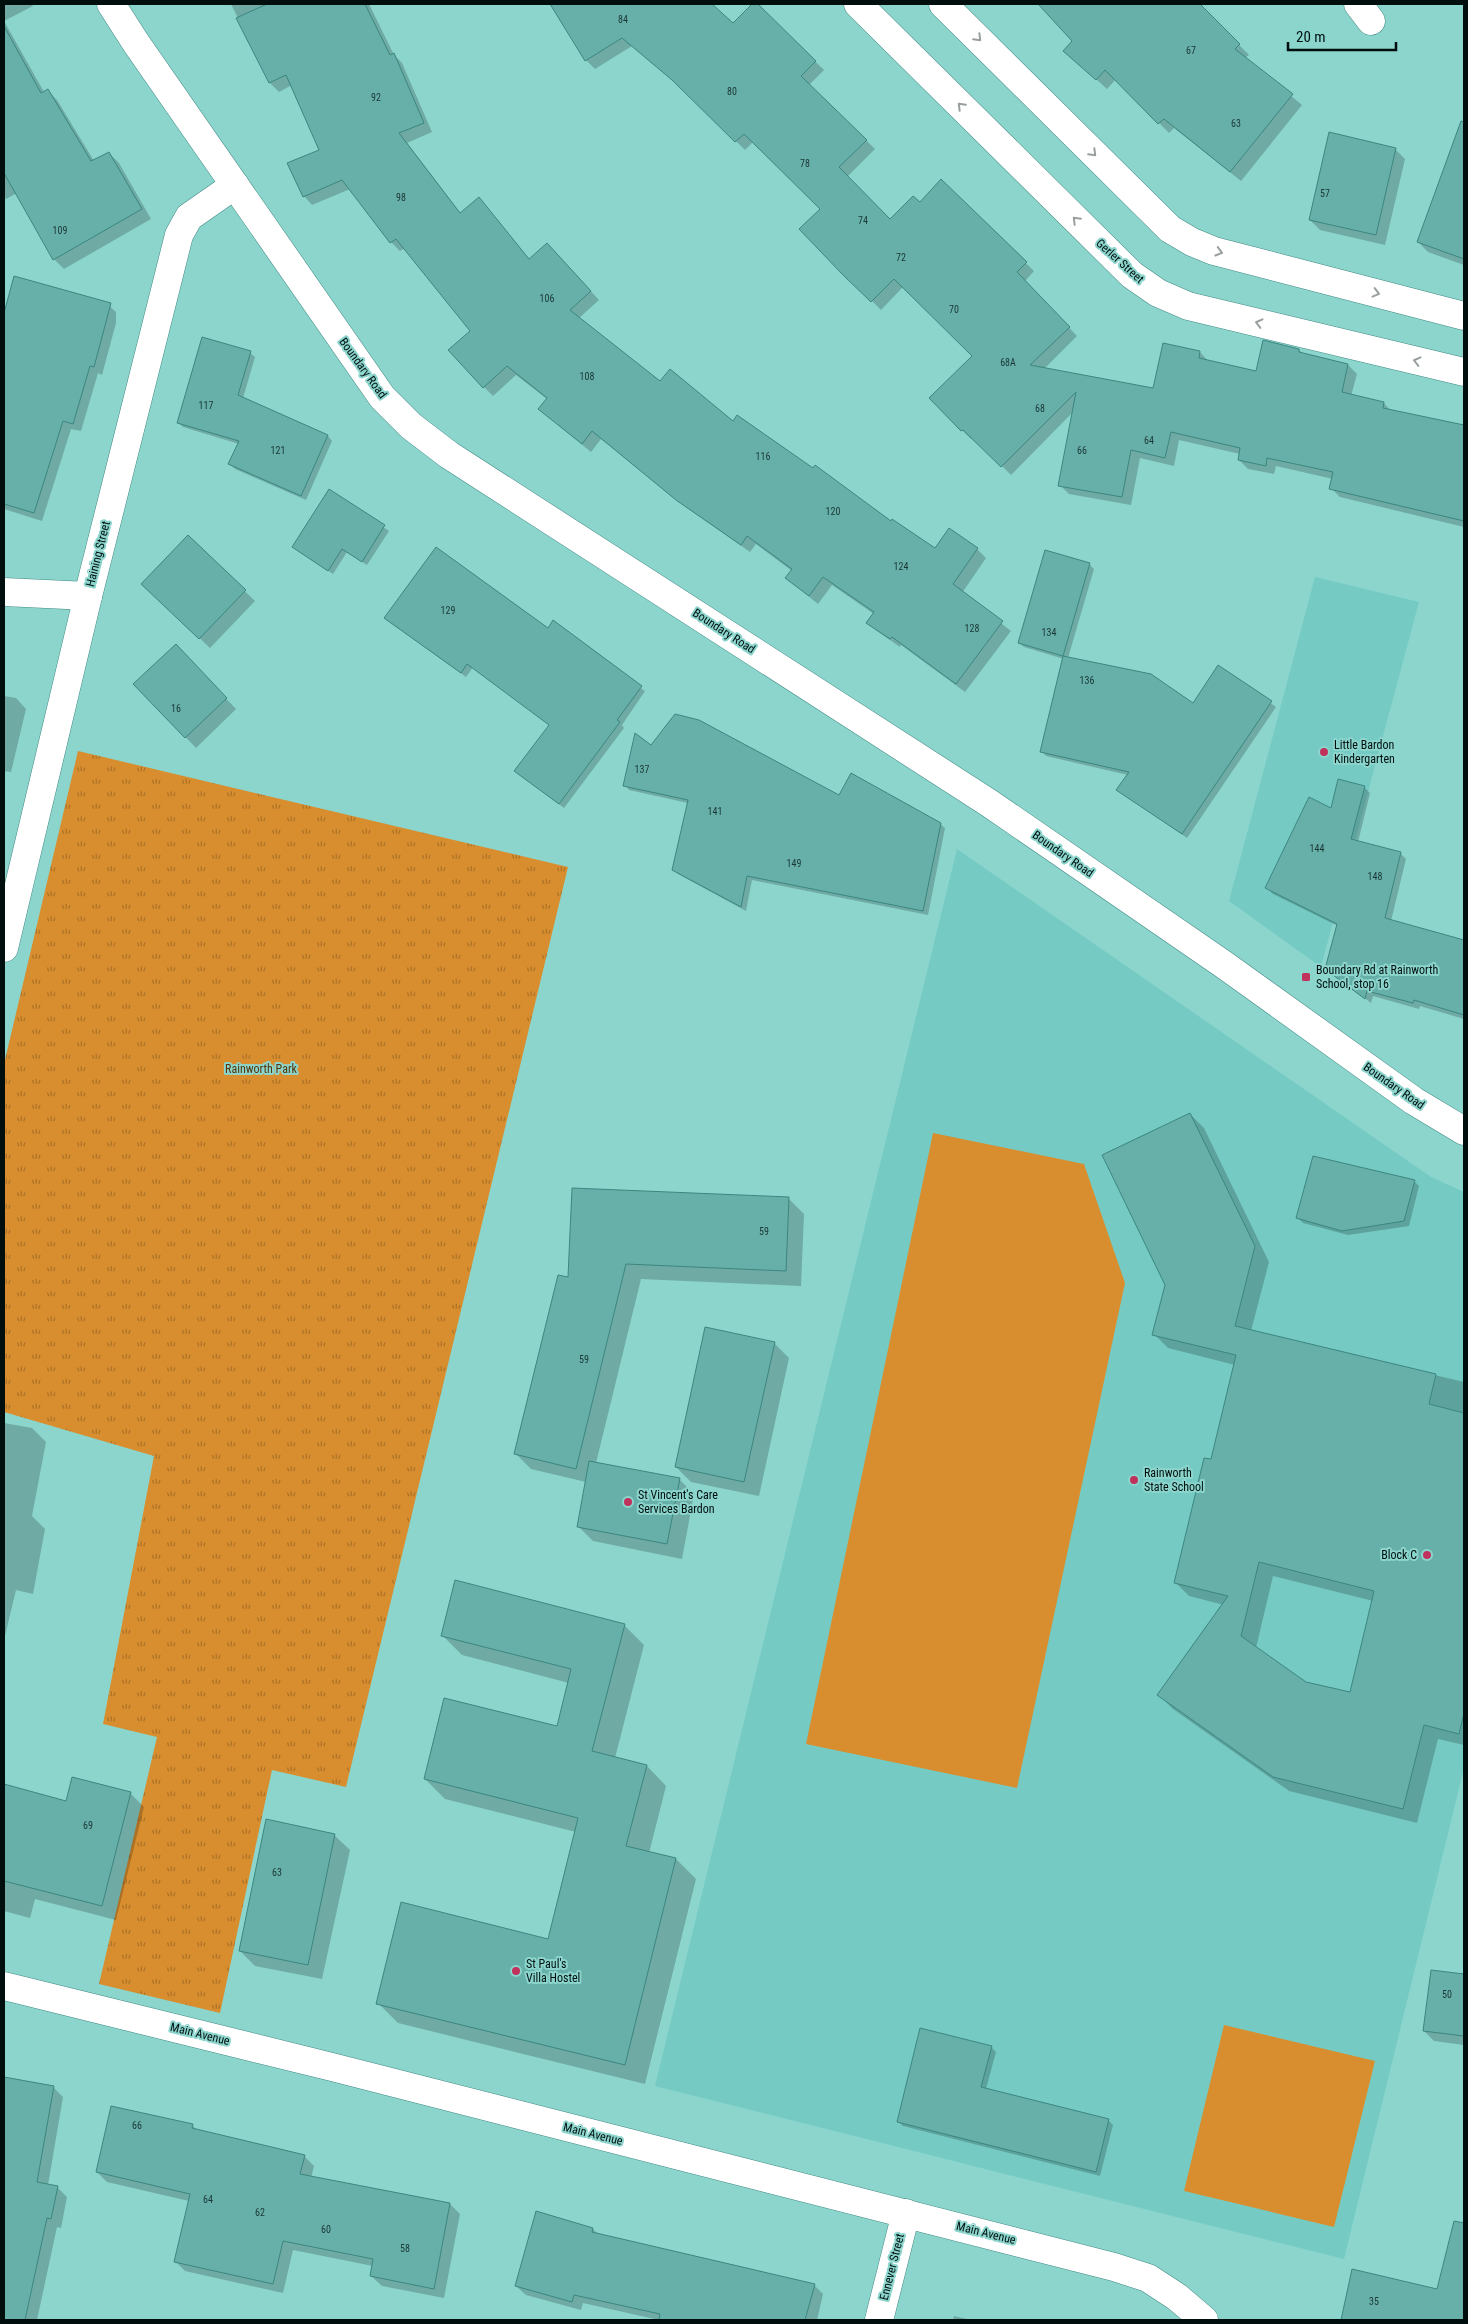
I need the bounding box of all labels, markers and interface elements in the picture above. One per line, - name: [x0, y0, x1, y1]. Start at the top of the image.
- house number: 84: [618, 14, 628, 25]
- scale bar: [1288, 20, 1396, 52]
- text: 20 m: [1296, 28, 1326, 46]
- one-way arrow: [972, 32, 981, 41]
- house number: 67: [1186, 45, 1196, 56]
- house number: 80: [727, 86, 737, 97]
- house number: 92: [371, 92, 381, 103]
- one-way arrow: [958, 103, 967, 112]
- house number: 63: [1231, 118, 1241, 129]
- one-way arrow: [1087, 147, 1096, 156]
- house number: 78: [800, 158, 810, 169]
- house number: 57: [1320, 188, 1330, 199]
- house number: 98: [396, 192, 406, 203]
- house number: 74: [858, 215, 868, 226]
- one-way arrow: [1073, 217, 1082, 226]
- house number: 109: [53, 225, 67, 236]
- street label: Gerler Street: [1093, 236, 1147, 286]
- one-way arrow: [1214, 246, 1222, 256]
- house number: 72: [896, 252, 906, 263]
- one-way arrow: [1371, 287, 1380, 298]
- house number: 106: [540, 293, 554, 304]
- house number: 70: [949, 304, 959, 315]
- one-way arrow: [1254, 318, 1263, 329]
- street label: Boundary Road: [336, 335, 390, 401]
- one-way arrow: [1412, 356, 1421, 367]
- house number: 68A: [1000, 357, 1016, 368]
- house number: 108: [580, 371, 594, 382]
- house number: 117: [199, 400, 213, 411]
- house number: 68: [1035, 403, 1045, 414]
- house number: 64: [1144, 435, 1154, 446]
- house number: 121: [271, 445, 285, 456]
- house number: 66: [1077, 445, 1087, 456]
- house number: 116: [756, 451, 770, 462]
- house number: 120: [826, 506, 840, 517]
- street label: Haining Street: [83, 519, 113, 588]
- house number: 124: [894, 561, 908, 572]
- house number: 129: [441, 605, 455, 616]
- street label: Boundary Road: [690, 606, 758, 656]
- house number: 128: [965, 623, 979, 634]
- house number: 134: [1042, 627, 1056, 638]
- house number: 136: [1080, 675, 1094, 686]
- house number: 16: [171, 703, 181, 714]
- place label: Little Bardon Kindergarten: [1334, 738, 1395, 766]
- marker: Little Bardon Kindergarten: [1318, 746, 1330, 758]
- house number: 137: [635, 764, 649, 775]
- house number: 141: [708, 806, 722, 817]
- street label: Boundary Road: [1030, 828, 1096, 880]
- house number: 144: [1310, 843, 1324, 854]
- house number: 149: [787, 858, 801, 869]
- house number: 148: [1368, 871, 1382, 882]
- place label: Boundary Rd at Rainworth School, stop 16: [1316, 963, 1439, 991]
- marker: Boundary Rd at Rainworth School, stop 16: [1300, 971, 1312, 983]
- street label: Boundary Road: [1361, 1060, 1427, 1112]
- park label: Rainworth Park: [225, 1062, 298, 1076]
- house number: 59: [759, 1226, 769, 1237]
- house number: 59: [579, 1354, 589, 1365]
- place label: Rainworth State School: [1144, 1466, 1204, 1494]
- marker: Rainworth State School: [1128, 1474, 1140, 1486]
- place label: St Vincent's Care Services Bardon: [638, 1488, 718, 1516]
- marker: St Vincent's Care Services Bardon: [622, 1496, 634, 1508]
- place label: Block C: [1381, 1548, 1417, 1562]
- marker: Block C: [1421, 1549, 1433, 1561]
- house number: 69: [83, 1820, 93, 1831]
- house number: 63: [272, 1867, 282, 1878]
- place label: St Paul's Villa Hostel: [526, 1957, 580, 1985]
- marker: St Paul's Villa Hostel: [510, 1965, 522, 1977]
- house number: 50: [1442, 1989, 1452, 2000]
- street label: Main Avenue: [169, 2020, 231, 2048]
- house number: 66: [132, 2120, 142, 2131]
- street label: Main Avenue: [562, 2120, 624, 2148]
- house number: 64: [203, 2194, 213, 2205]
- house number: 62: [255, 2207, 265, 2218]
- street label: Main Avenue: [955, 2219, 1017, 2247]
- house number: 60: [321, 2224, 331, 2235]
- street label: Ennever Street: [877, 2232, 907, 2302]
- house number: 58: [400, 2243, 410, 2254]
- house number: 35: [1369, 2296, 1379, 2307]

